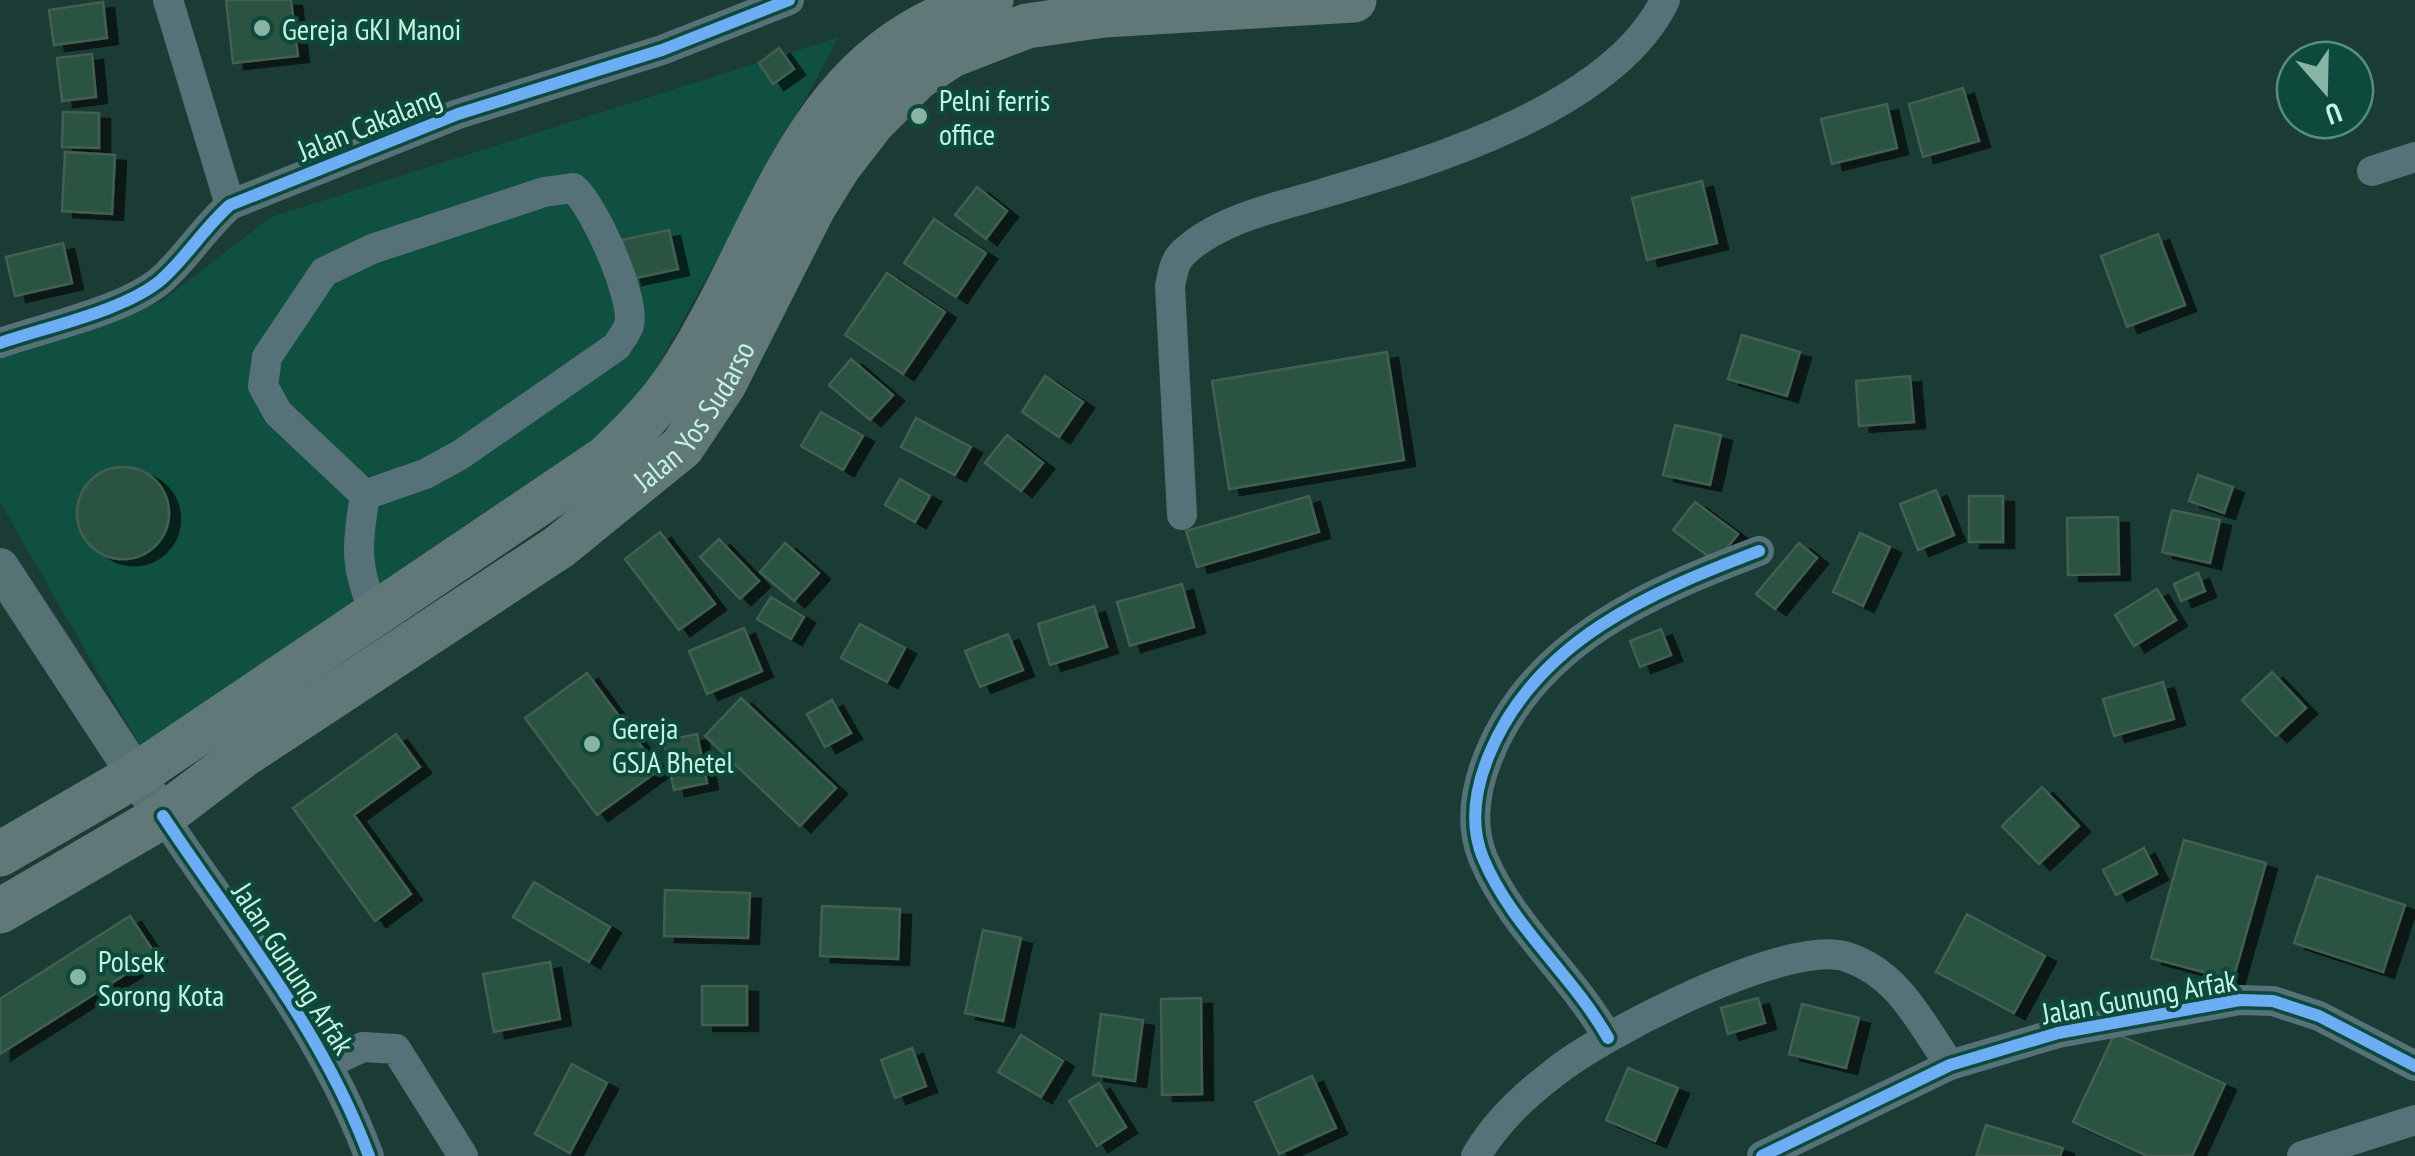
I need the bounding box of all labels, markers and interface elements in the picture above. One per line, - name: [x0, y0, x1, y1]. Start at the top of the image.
- place label: Gereja GKI Manoi: [282, 9, 461, 48]
- marker: Gereja GKI Manoi: [251, 17, 273, 39]
- north arrow: [2275, 40, 2375, 140]
- street label: Jalan Cakalang: [290, 76, 447, 170]
- place label: Pelni ferris office: [939, 80, 1050, 153]
- text: U: [2321, 94, 2347, 134]
- marker: Pelni ferris office: [908, 105, 930, 127]
- street label: Jalan Yos Sudarso: [624, 334, 762, 499]
- place label: Gereja GSJA Bhetel: [612, 708, 734, 781]
- marker: Gereja GSJA Bhetel: [581, 733, 603, 755]
- street label: Jalan Gunung Arfak: [223, 874, 364, 1062]
- place label: Polsek Sorong Kota: [98, 941, 224, 1014]
- street label: Jalan Gunung Arfak: [2038, 960, 2240, 1032]
- marker: Polsek Sorong Kota: [67, 966, 89, 988]

